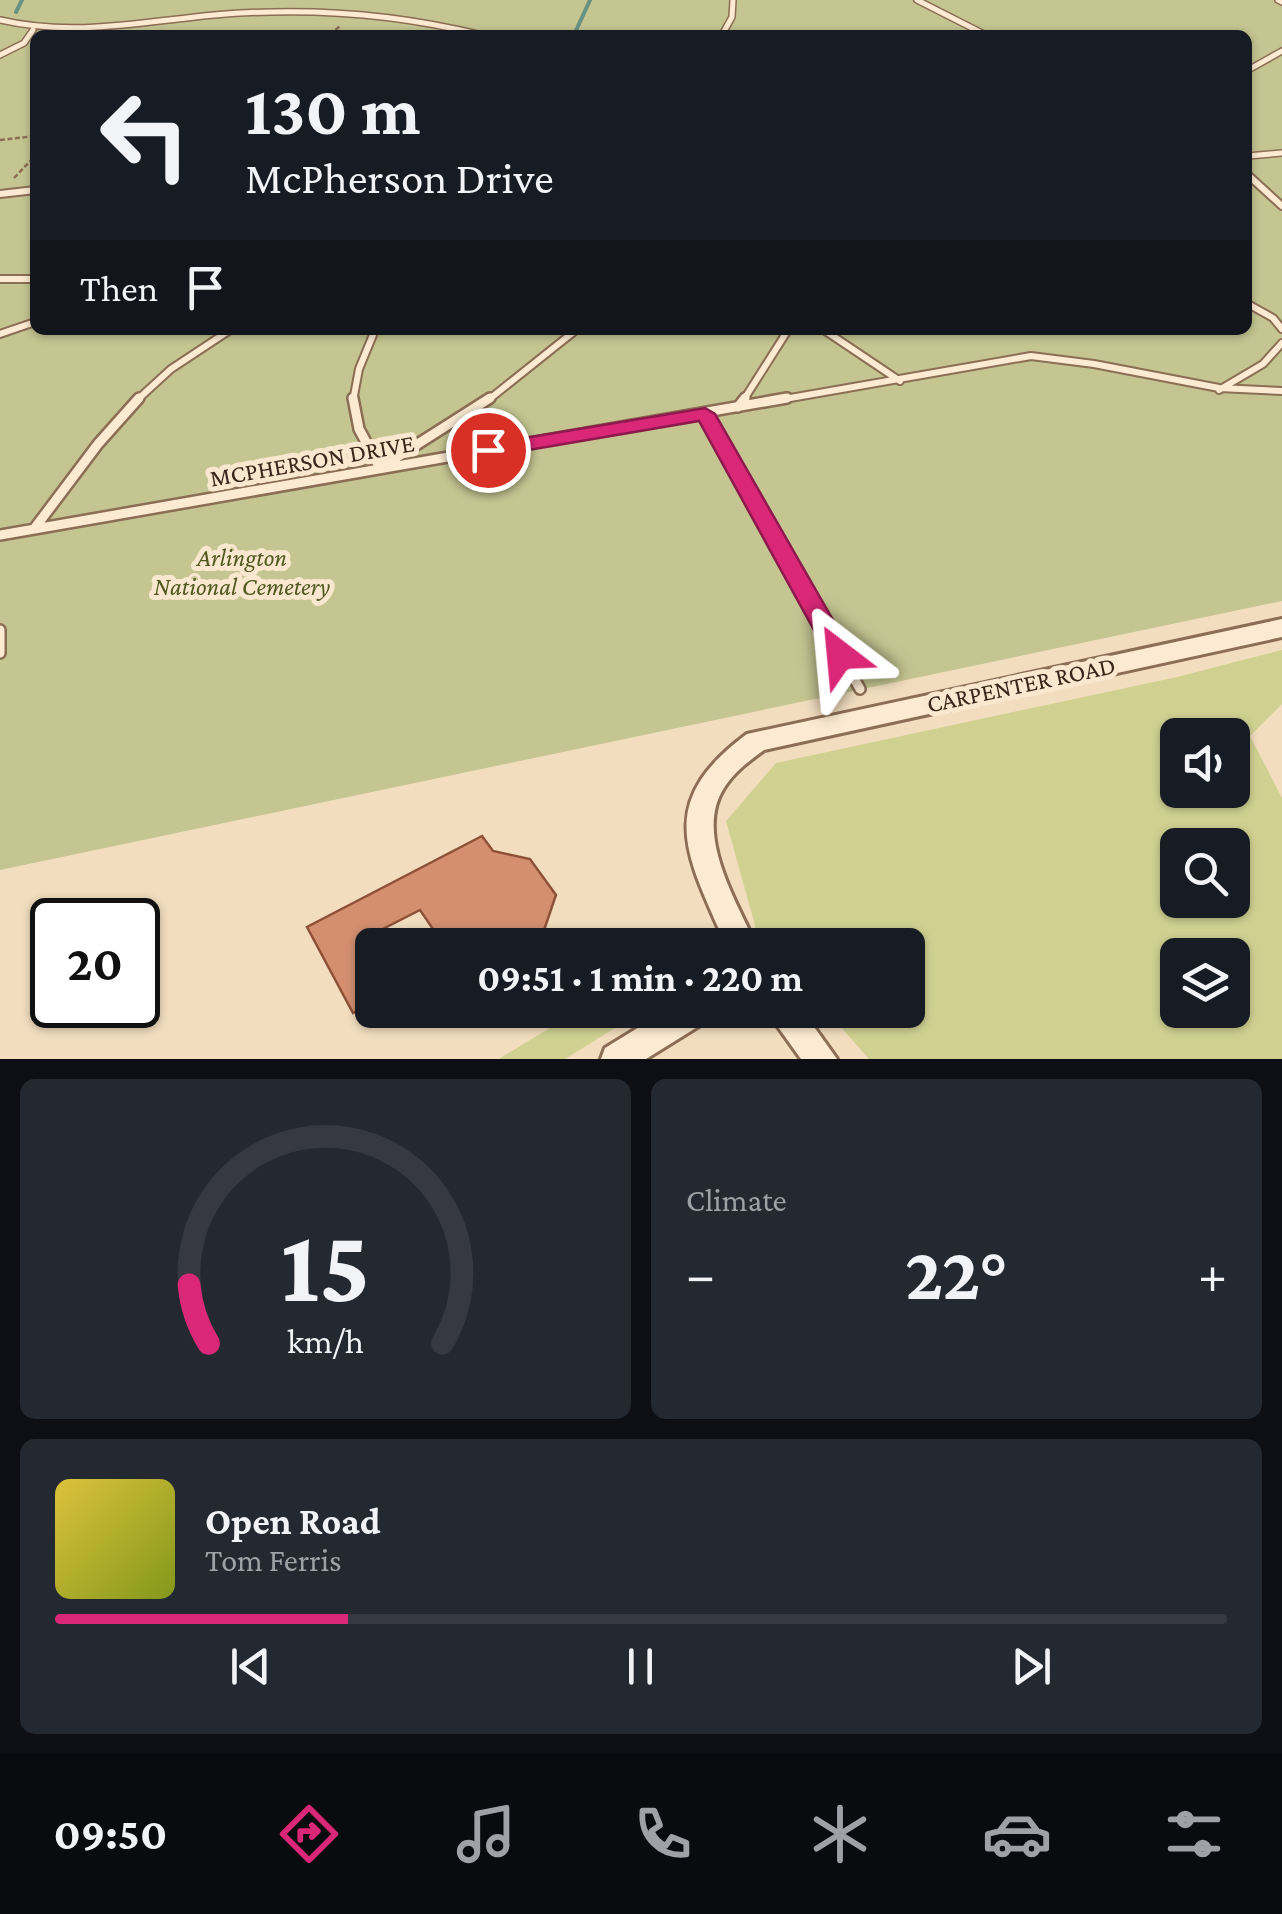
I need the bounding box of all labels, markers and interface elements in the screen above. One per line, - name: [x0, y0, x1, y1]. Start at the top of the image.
- icon: left: [80, 70, 210, 200]
- text: 130 m: [245, 71, 421, 149]
- text: McPherson Drive: [245, 153, 554, 203]
- icon: arrive: [178, 260, 233, 315]
- text: Then: [80, 267, 158, 309]
- pin: [446, 408, 531, 493]
- icon: arrive: [461, 423, 516, 478]
- street label: MCPHERSON DRIVE: [208, 429, 416, 492]
- park label: Arlington National Cemetery: [154, 544, 330, 601]
- position arrow: [788, 603, 892, 707]
- street label: CARPENTER ROAD: [924, 651, 1118, 718]
- map controls: [1160, 718, 1250, 1028]
- button: sound: [1160, 718, 1250, 808]
- button: search: [1160, 828, 1250, 918]
- speed limit sign: 20: [30, 898, 160, 1028]
- button: layers: [1160, 938, 1250, 1028]
- text: 09:51 · 1 min · 220 m: [477, 957, 803, 999]
- text: Climate: [686, 1182, 787, 1218]
- text: 15: [281, 1208, 370, 1323]
- text: 22°: [905, 1232, 1008, 1315]
- text: −: [686, 1244, 715, 1305]
- text: +: [1198, 1244, 1227, 1305]
- text: km/h: [287, 1321, 364, 1361]
- text: Open Road: [205, 1500, 381, 1542]
- text: Tom Ferris: [205, 1542, 342, 1578]
- icon: previous: [223, 1639, 278, 1694]
- icon: pause: [613, 1639, 668, 1694]
- icon: next: [1004, 1639, 1059, 1694]
- icon: directions: [274, 1799, 344, 1869]
- icon: music: [451, 1799, 521, 1869]
- icon: phone: [628, 1799, 698, 1869]
- icon: climate: [805, 1799, 875, 1869]
- icon: car: [982, 1799, 1052, 1869]
- icon: filters: [1159, 1799, 1229, 1869]
- text: 09:50: [53, 1809, 167, 1859]

